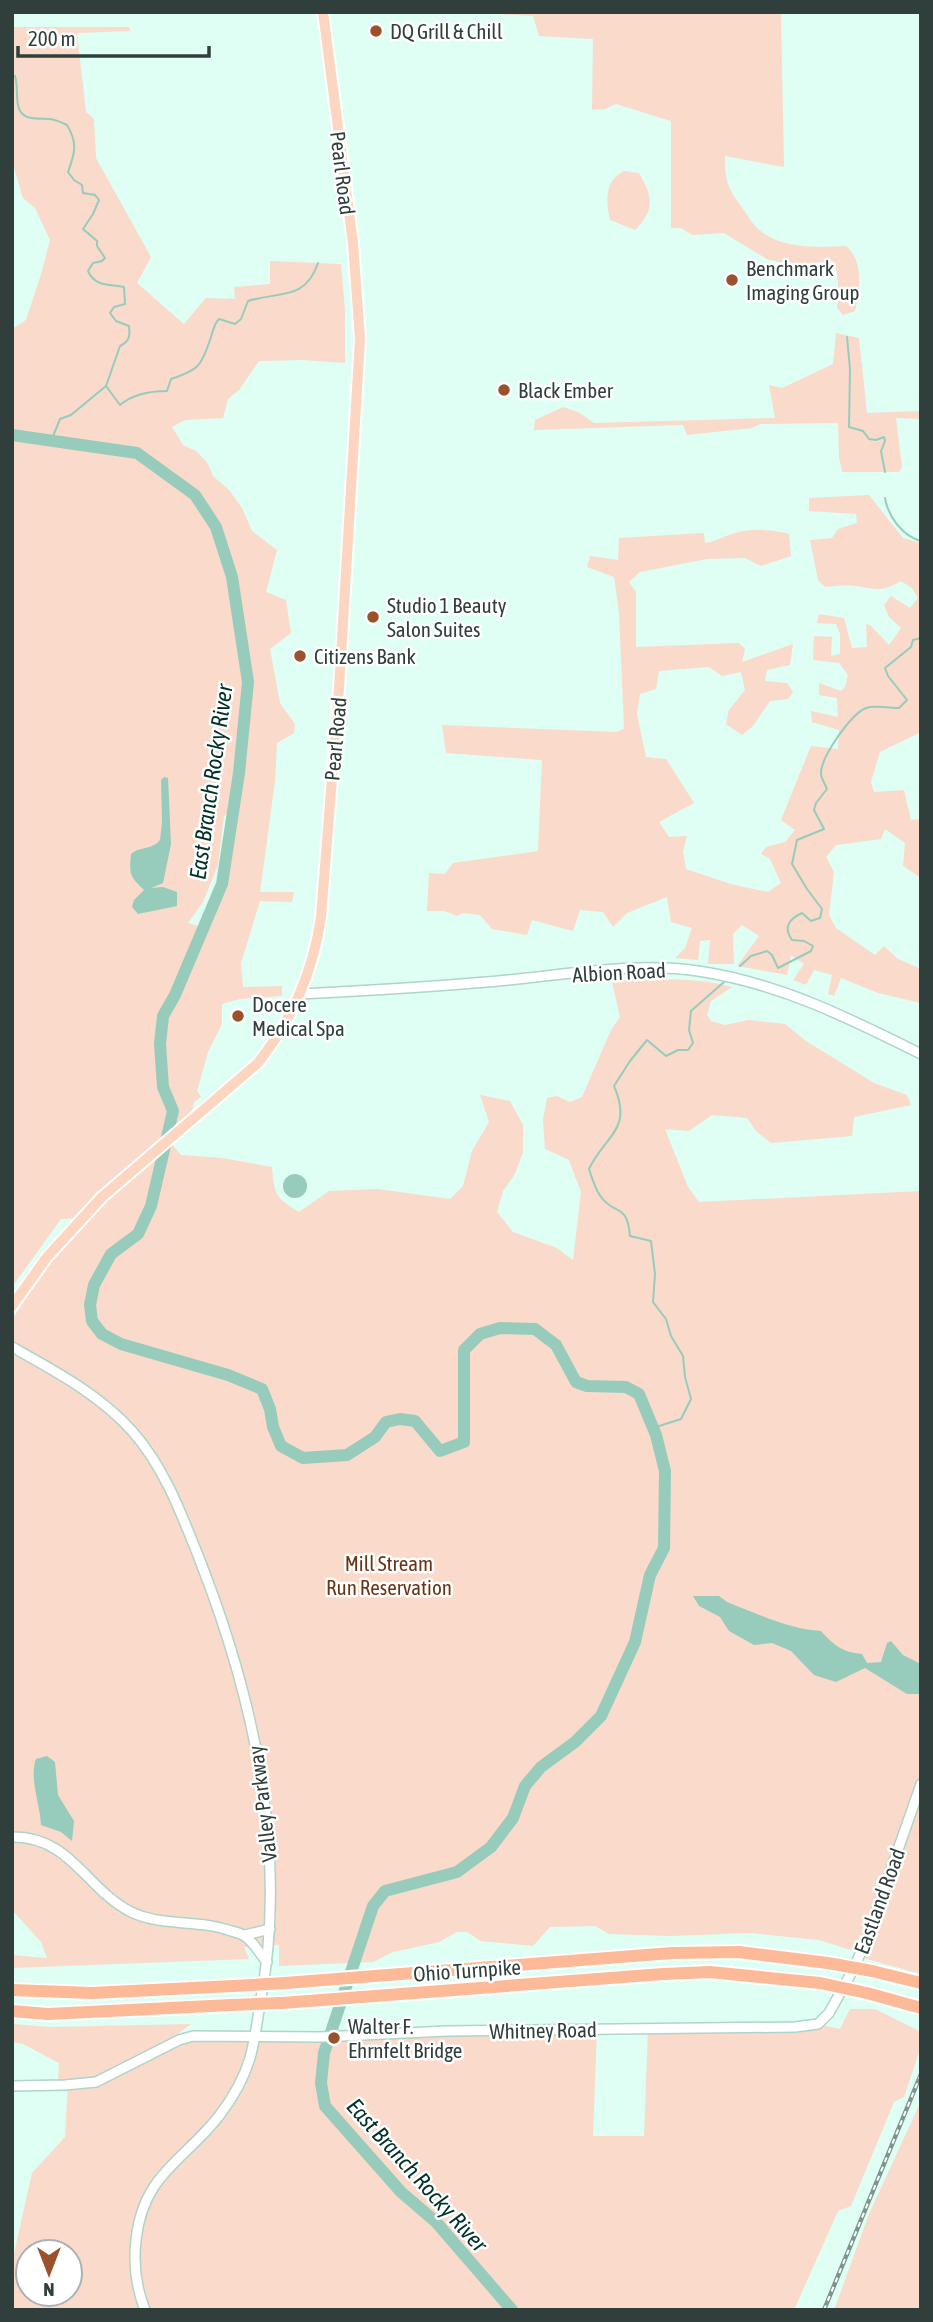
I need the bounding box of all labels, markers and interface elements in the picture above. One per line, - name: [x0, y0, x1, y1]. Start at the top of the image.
- scale bar: [18, 14, 208, 58]
- place label: DQ Grill & Chill: [390, 19, 503, 43]
- marker: DQ Grill & Chill: [368, 23, 384, 39]
- text: 200 m: [28, 26, 76, 50]
- street label: Pearl Road: [326, 130, 360, 216]
- place label: Benchmark Imaging Group: [746, 256, 860, 304]
- marker: Benchmark Imaging Group: [724, 272, 740, 288]
- place label: Black Ember: [518, 378, 614, 402]
- marker: Black Ember: [496, 382, 512, 398]
- place label: Studio 1 Beauty Salon Suites: [387, 593, 507, 641]
- marker: Studio 1 Beauty Salon Suites: [365, 609, 381, 625]
- place label: Citizens Bank: [314, 644, 416, 668]
- marker: Citizens Bank: [292, 648, 308, 664]
- water label: East Branch Rocky River: [184, 682, 238, 881]
- street label: Pearl Road: [319, 696, 351, 782]
- street label: Albion Road: [572, 958, 666, 986]
- place label: Docere Medical Spa: [252, 992, 345, 1040]
- marker: Docere Medical Spa: [230, 1008, 246, 1024]
- park label: Mill Stream Run Reservation: [326, 1551, 452, 1599]
- street label: Valley Parkway: [243, 1744, 281, 1864]
- street label: Eastland Road: [849, 1845, 909, 1957]
- street label: Ohio Turnpike: [412, 1954, 522, 1986]
- place label: Walter F. Ehrnfelt Bridge: [348, 2014, 462, 2062]
- street label: Whitney Road: [489, 2017, 597, 2043]
- marker: Walter F. Ehrnfelt Bridge: [326, 2030, 342, 2046]
- water label: East Branch Rocky River: [341, 2093, 493, 2258]
- north arrow: [14, 2238, 84, 2308]
- text: N: [43, 2279, 55, 2301]

